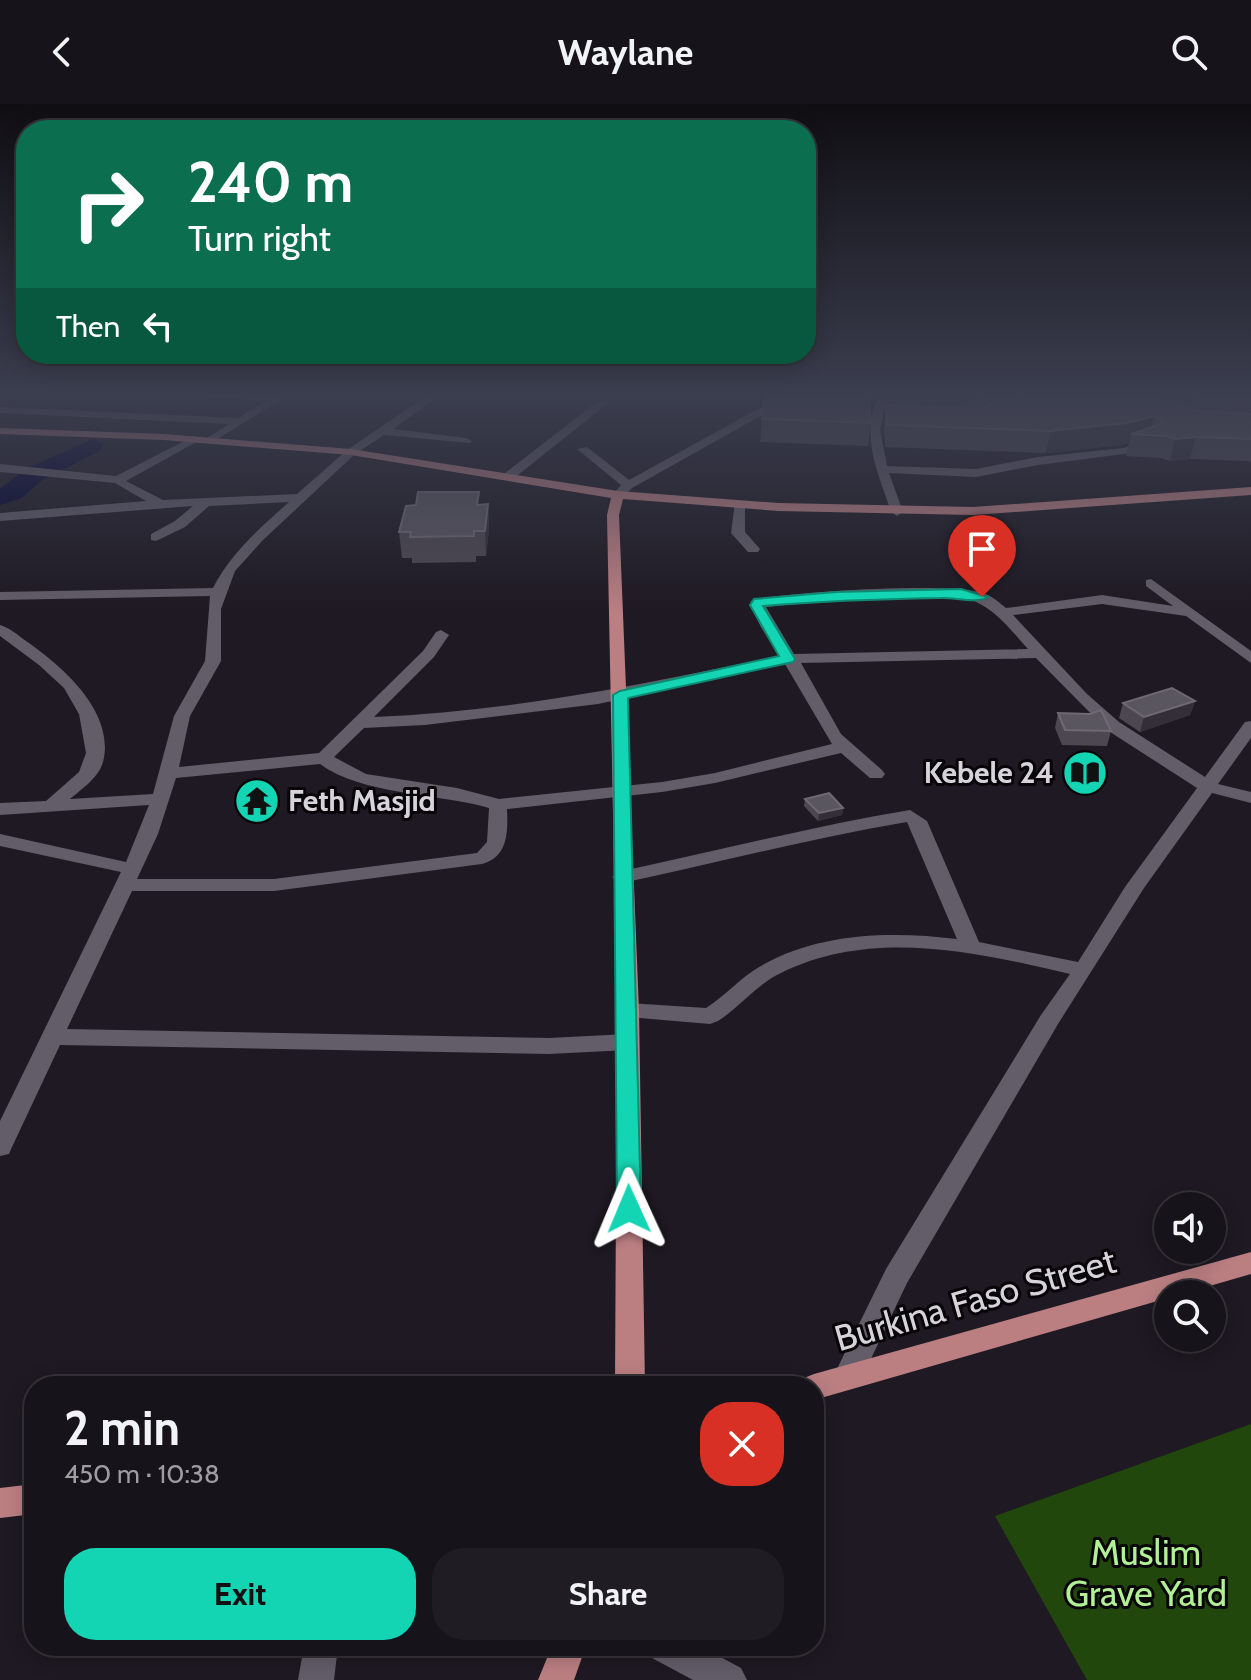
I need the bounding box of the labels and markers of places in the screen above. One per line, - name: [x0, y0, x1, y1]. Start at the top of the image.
- pin: [948, 515, 1016, 597]
- library icon: Kebele 24: [1061, 749, 1109, 797]
- place label: Kebele 24: [924, 754, 1054, 791]
- temple icon: Feth Masjid: [233, 777, 281, 825]
- place label: Feth Masjid: [288, 782, 436, 819]

